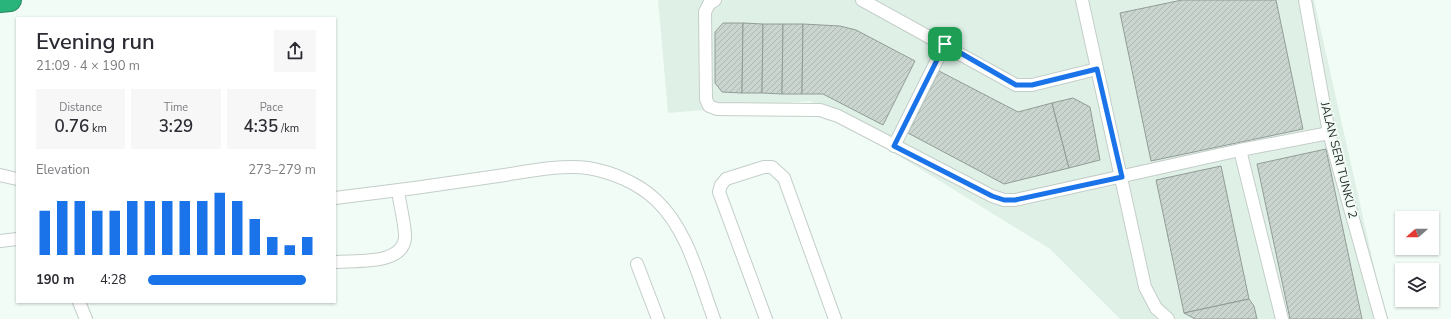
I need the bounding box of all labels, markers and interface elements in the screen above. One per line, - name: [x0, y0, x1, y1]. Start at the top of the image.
- text: Evening run: [36, 27, 155, 57]
- pin: [928, 27, 962, 61]
- button: share: [274, 30, 316, 72]
- icon: arrive: [934, 33, 956, 55]
- text: 21:09 · 4 × 190 m: [36, 57, 140, 75]
- street label: JALAN SERI TUNKU 2: [1317, 99, 1361, 220]
- text: Distance: [59, 100, 102, 115]
- text: Time: [164, 100, 188, 115]
- text: Pace: [260, 100, 283, 115]
- text: 0.76: [54, 115, 89, 138]
- text: 3:29: [159, 115, 193, 138]
- text: 4:35: [244, 115, 278, 138]
- text: km: [89, 121, 107, 136]
- text: /km: [278, 121, 299, 136]
- text: Elevation: [36, 161, 90, 179]
- text: 273–279 m: [248, 161, 316, 179]
- north arrow: [1395, 211, 1439, 255]
- map controls: [1395, 211, 1439, 307]
- button: layers: [1395, 263, 1439, 307]
- text: 190 m: [36, 271, 74, 289]
- text: 4:28: [100, 271, 126, 289]

